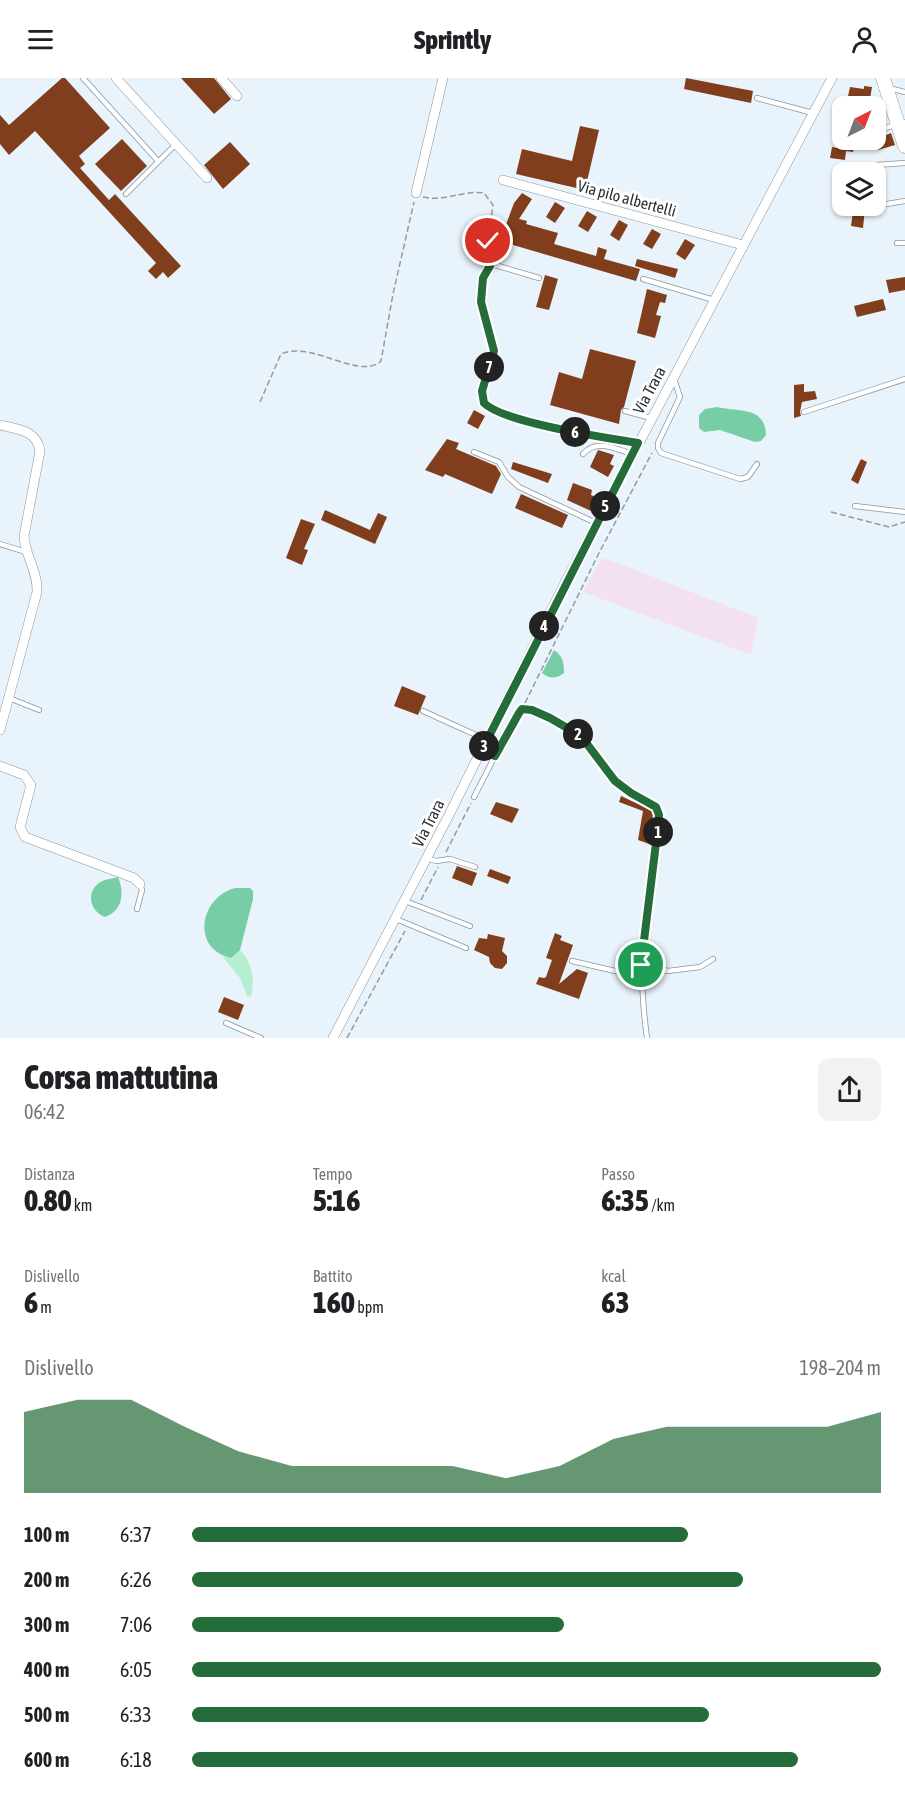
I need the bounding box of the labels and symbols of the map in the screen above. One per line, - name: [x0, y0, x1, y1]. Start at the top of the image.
- north arrow: [832, 96, 886, 150]
- street label: Via pilo albertelli: [576, 176, 678, 221]
- pin: [462, 215, 513, 266]
- pin: 7: [474, 352, 504, 382]
- street label: Via Trara: [629, 363, 669, 417]
- pin: 6: [560, 417, 590, 447]
- pin: 5: [590, 491, 620, 521]
- pin: 4: [529, 611, 559, 641]
- pin: 2: [563, 719, 593, 749]
- pin: 3: [469, 731, 499, 761]
- street label: Via Trara: [408, 796, 448, 850]
- pin: 1: [643, 817, 673, 847]
- pin: [615, 939, 666, 990]

